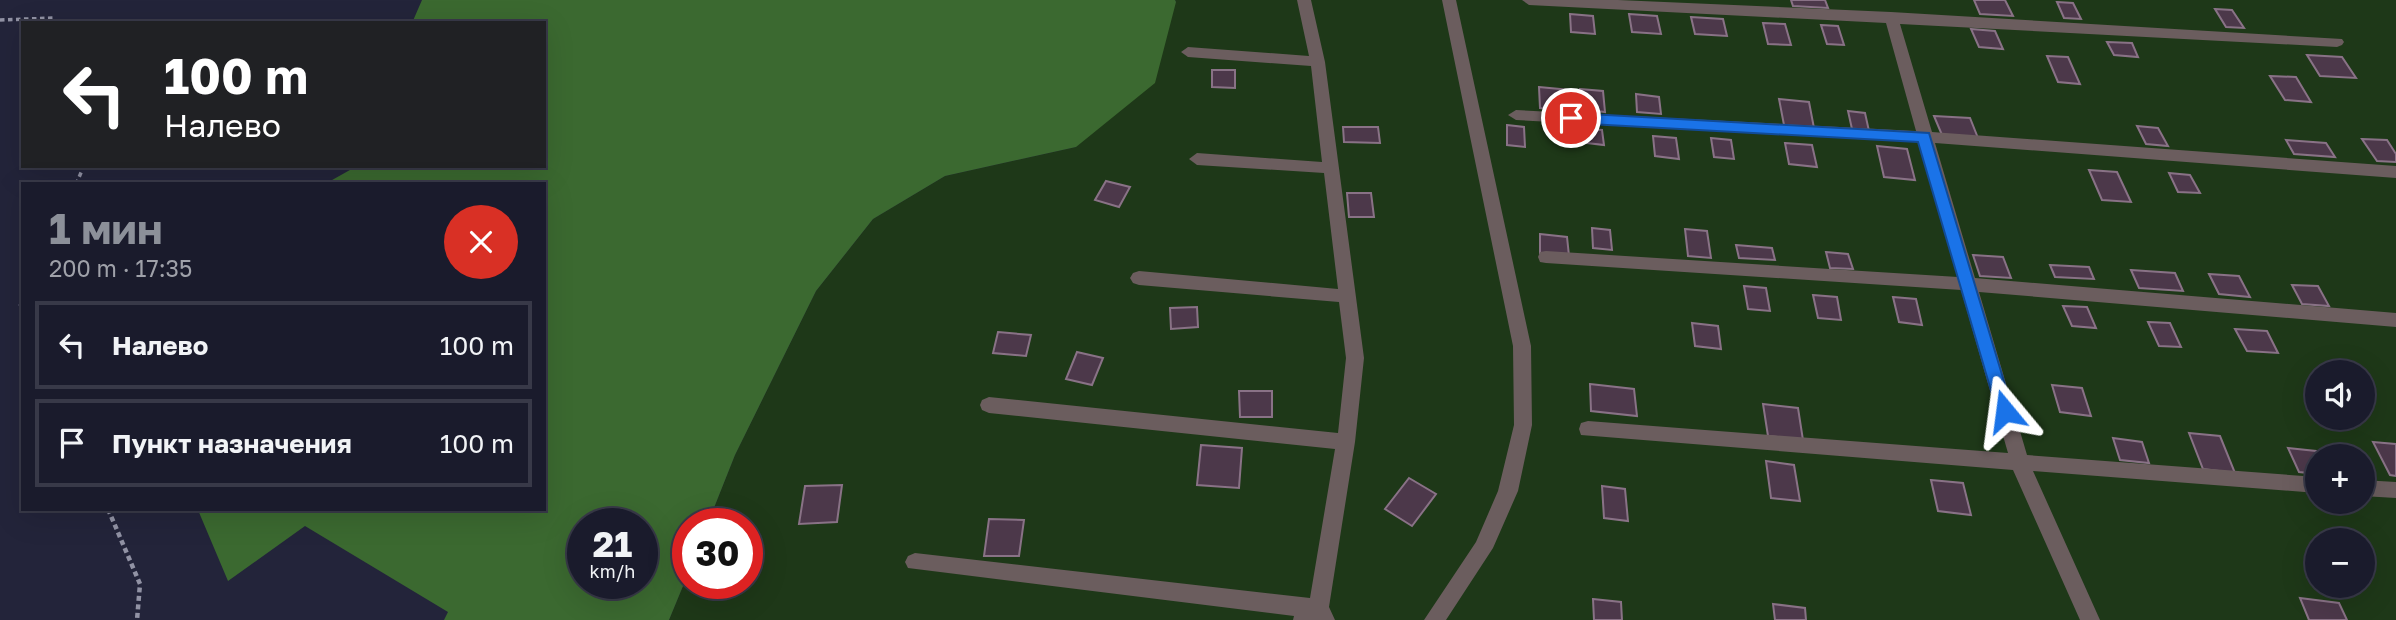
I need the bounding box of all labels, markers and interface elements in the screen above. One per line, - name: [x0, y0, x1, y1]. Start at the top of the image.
- text: 100 m: [164, 46, 308, 105]
- icon: left: [49, 49, 140, 140]
- pin: [1541, 88, 1601, 148]
- icon: arrive: [1552, 99, 1590, 137]
- text: Налево: [164, 106, 281, 144]
- text: 1 мин: [49, 203, 163, 253]
- button: close: [444, 205, 518, 279]
- text: 200 m · 17:35: [49, 254, 192, 282]
- icon: left: [53, 326, 91, 364]
- text: Налево: [112, 330, 208, 361]
- text: 100 m: [440, 330, 514, 361]
- map controls: [2305, 360, 2375, 598]
- button: sound: [2305, 360, 2375, 430]
- position arrow: [1968, 374, 2042, 448]
- icon: arrive: [53, 424, 91, 462]
- text: Пункт назначения: [112, 428, 352, 459]
- text: 100 m: [440, 428, 514, 459]
- button: +: [2305, 444, 2375, 514]
- speed limit sign: 30: [672, 508, 763, 599]
- text: 21: [593, 523, 632, 565]
- button: −: [2305, 528, 2375, 598]
- text: km/h: [590, 560, 635, 582]

